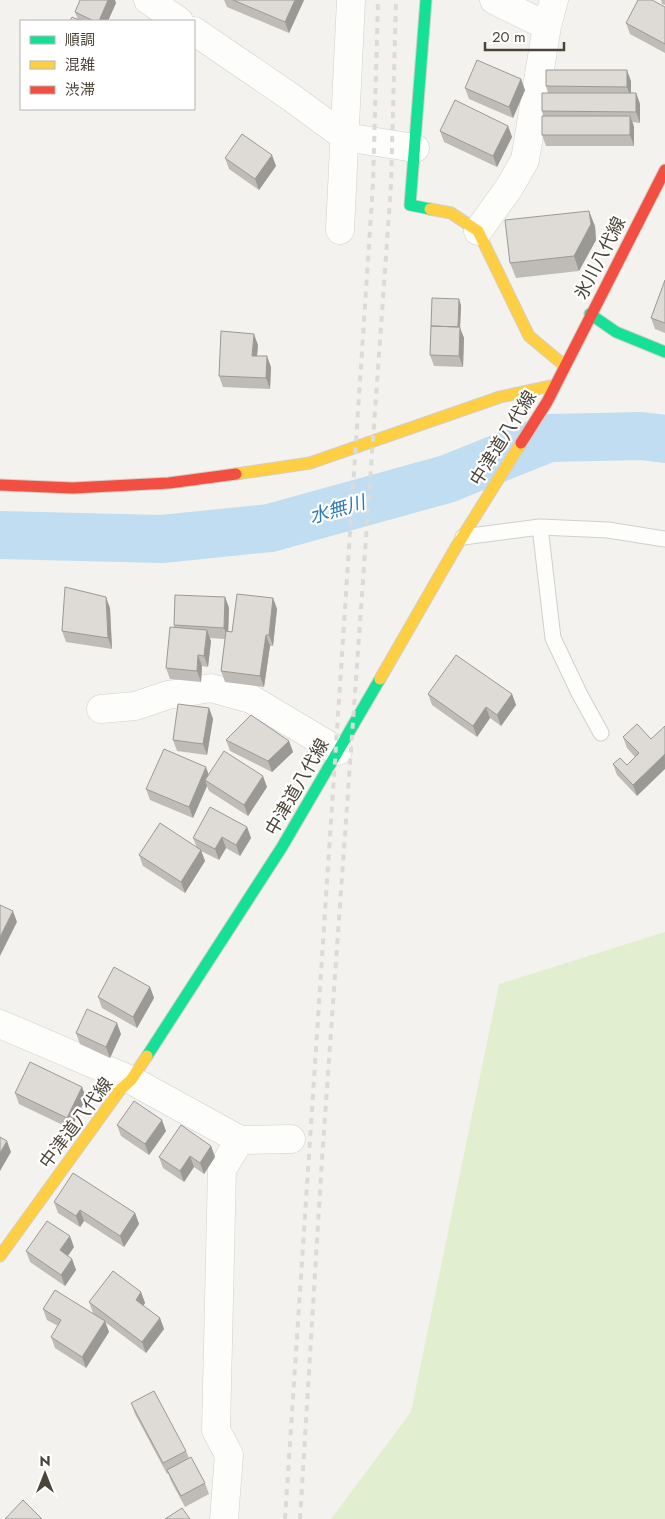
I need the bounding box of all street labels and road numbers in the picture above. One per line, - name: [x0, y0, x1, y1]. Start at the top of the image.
- street label: 氷川八代線: [568, 212, 632, 304]
- street label: 中津道八代線: [463, 385, 543, 491]
- street label: 中津道八代線: [259, 734, 335, 840]
- street label: 中津道八代線: [33, 1072, 119, 1174]

